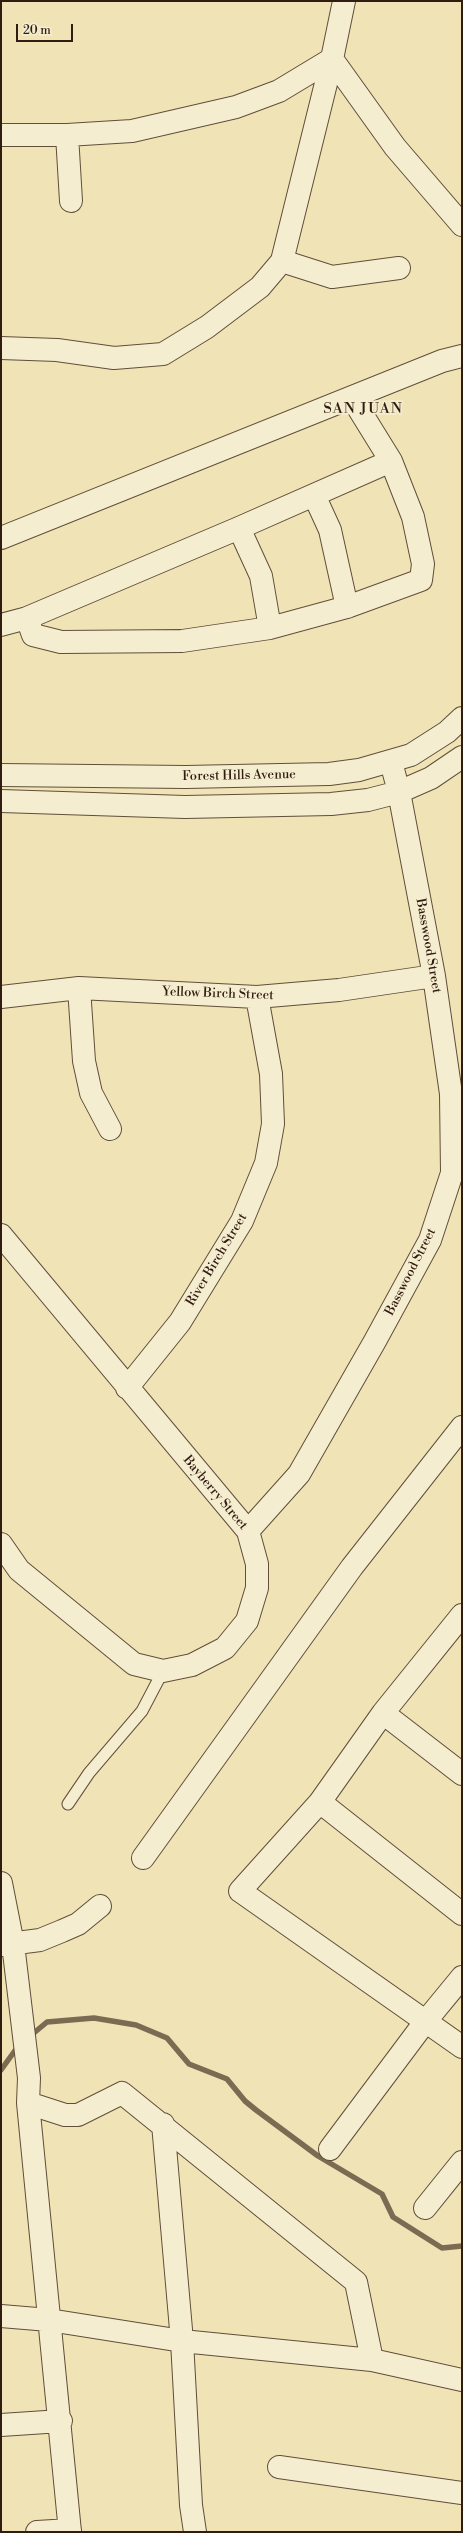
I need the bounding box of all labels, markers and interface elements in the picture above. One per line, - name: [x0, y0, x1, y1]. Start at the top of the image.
- scale bar: [18, 16, 75, 42]
- text: 20 m: [23, 23, 51, 38]
- district label: SAN JUAN: [323, 400, 403, 418]
- street label: Forest Hills Avenue: [182, 767, 296, 785]
- street label: Basswood Street: [412, 897, 444, 995]
- street label: Yellow Birch Street: [162, 984, 274, 1004]
- street label: River Birch Street: [183, 1211, 251, 1309]
- street label: Basswood Street: [382, 1226, 440, 1318]
- street label: Bayberry Street: [179, 1453, 251, 1533]

